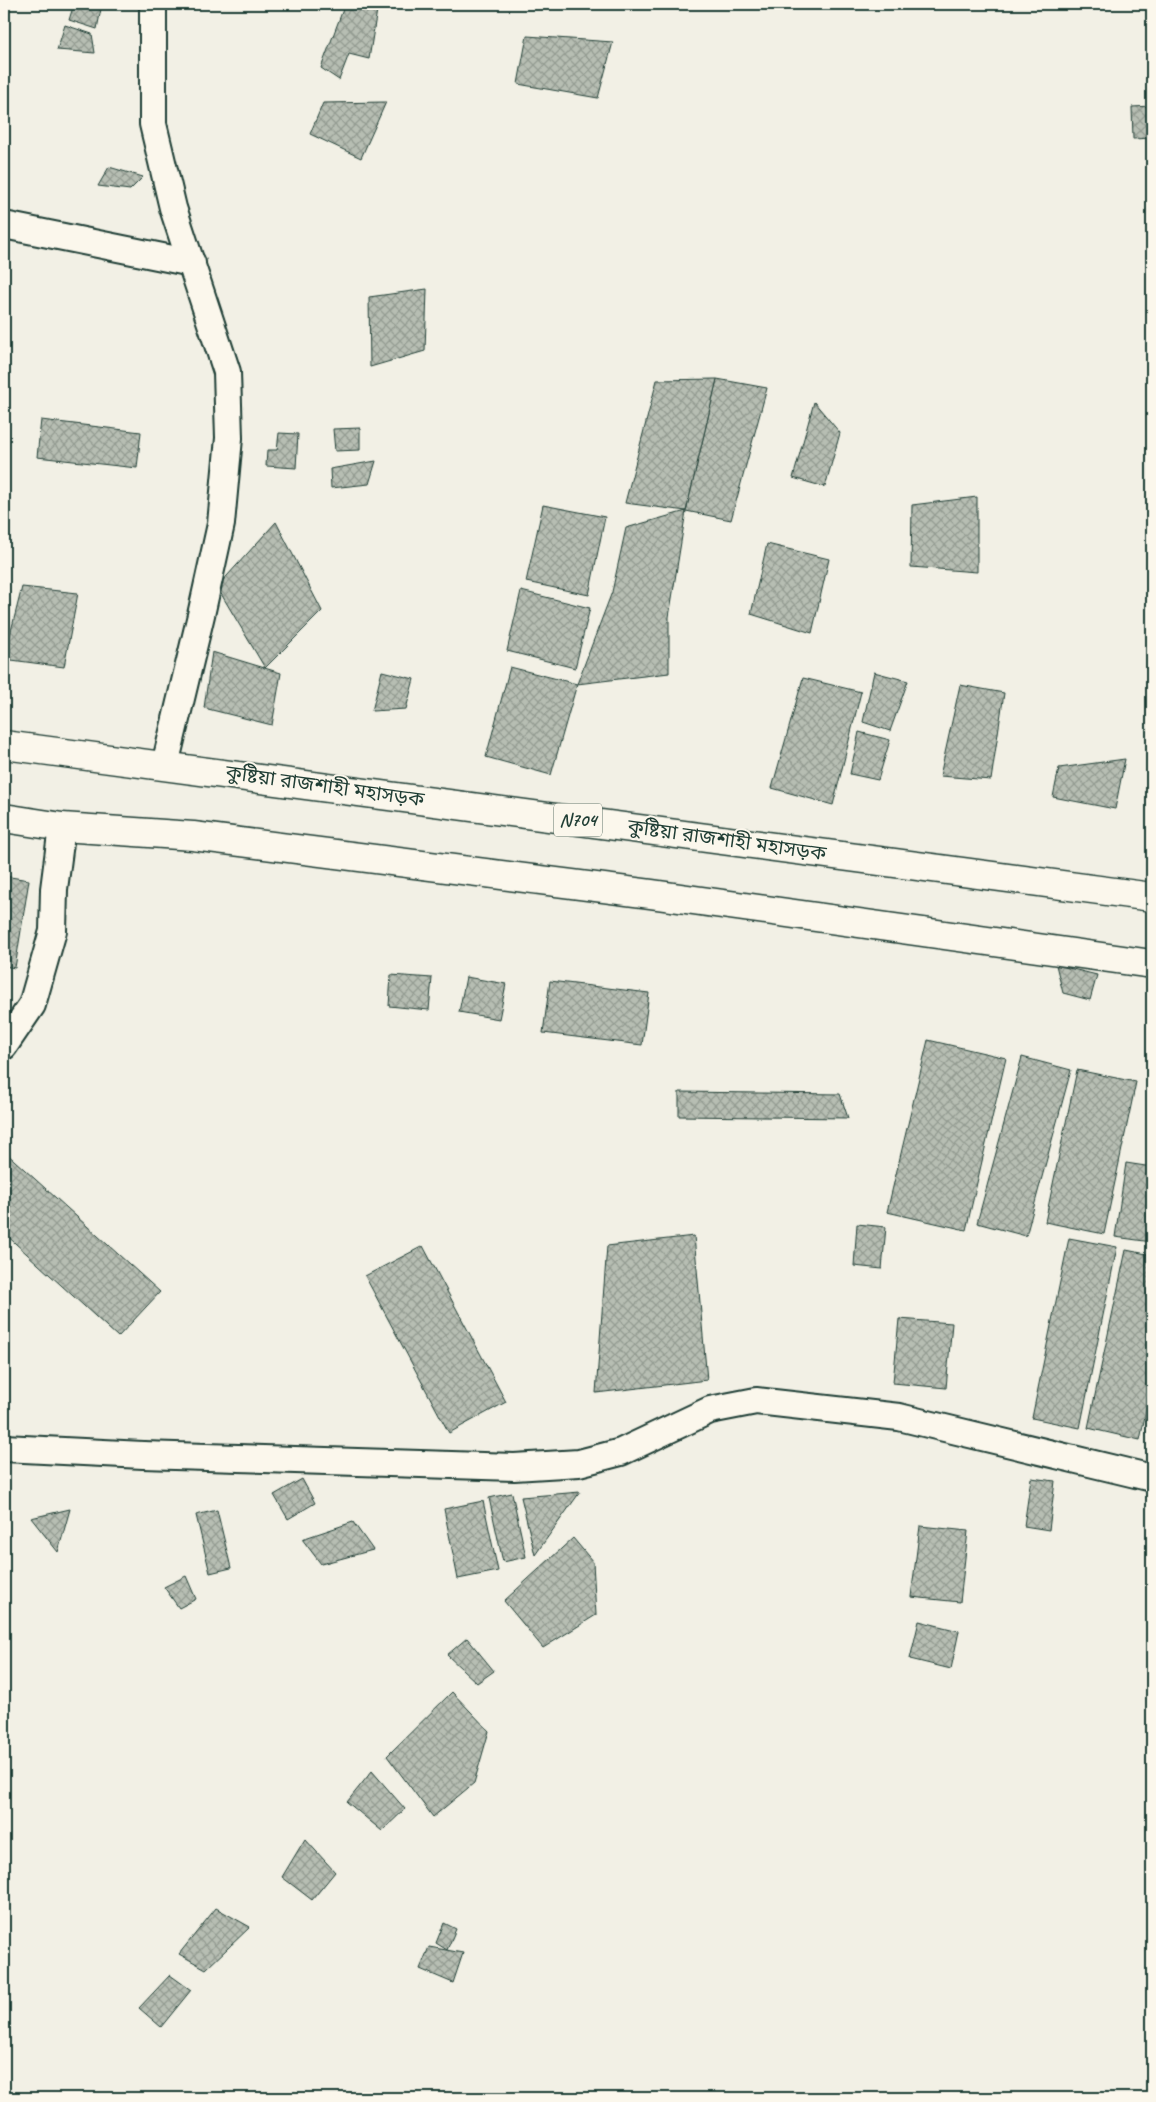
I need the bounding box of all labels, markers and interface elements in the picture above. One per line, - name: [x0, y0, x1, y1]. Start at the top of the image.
- street label: কুষ্টিয়া রাজশাহী মহাসড়ক: [223, 760, 427, 812]
- road number: N704: [554, 804, 602, 836]
- street label: কুষ্টিয়া রাজশাহী মহাসড়ক: [625, 814, 829, 866]

